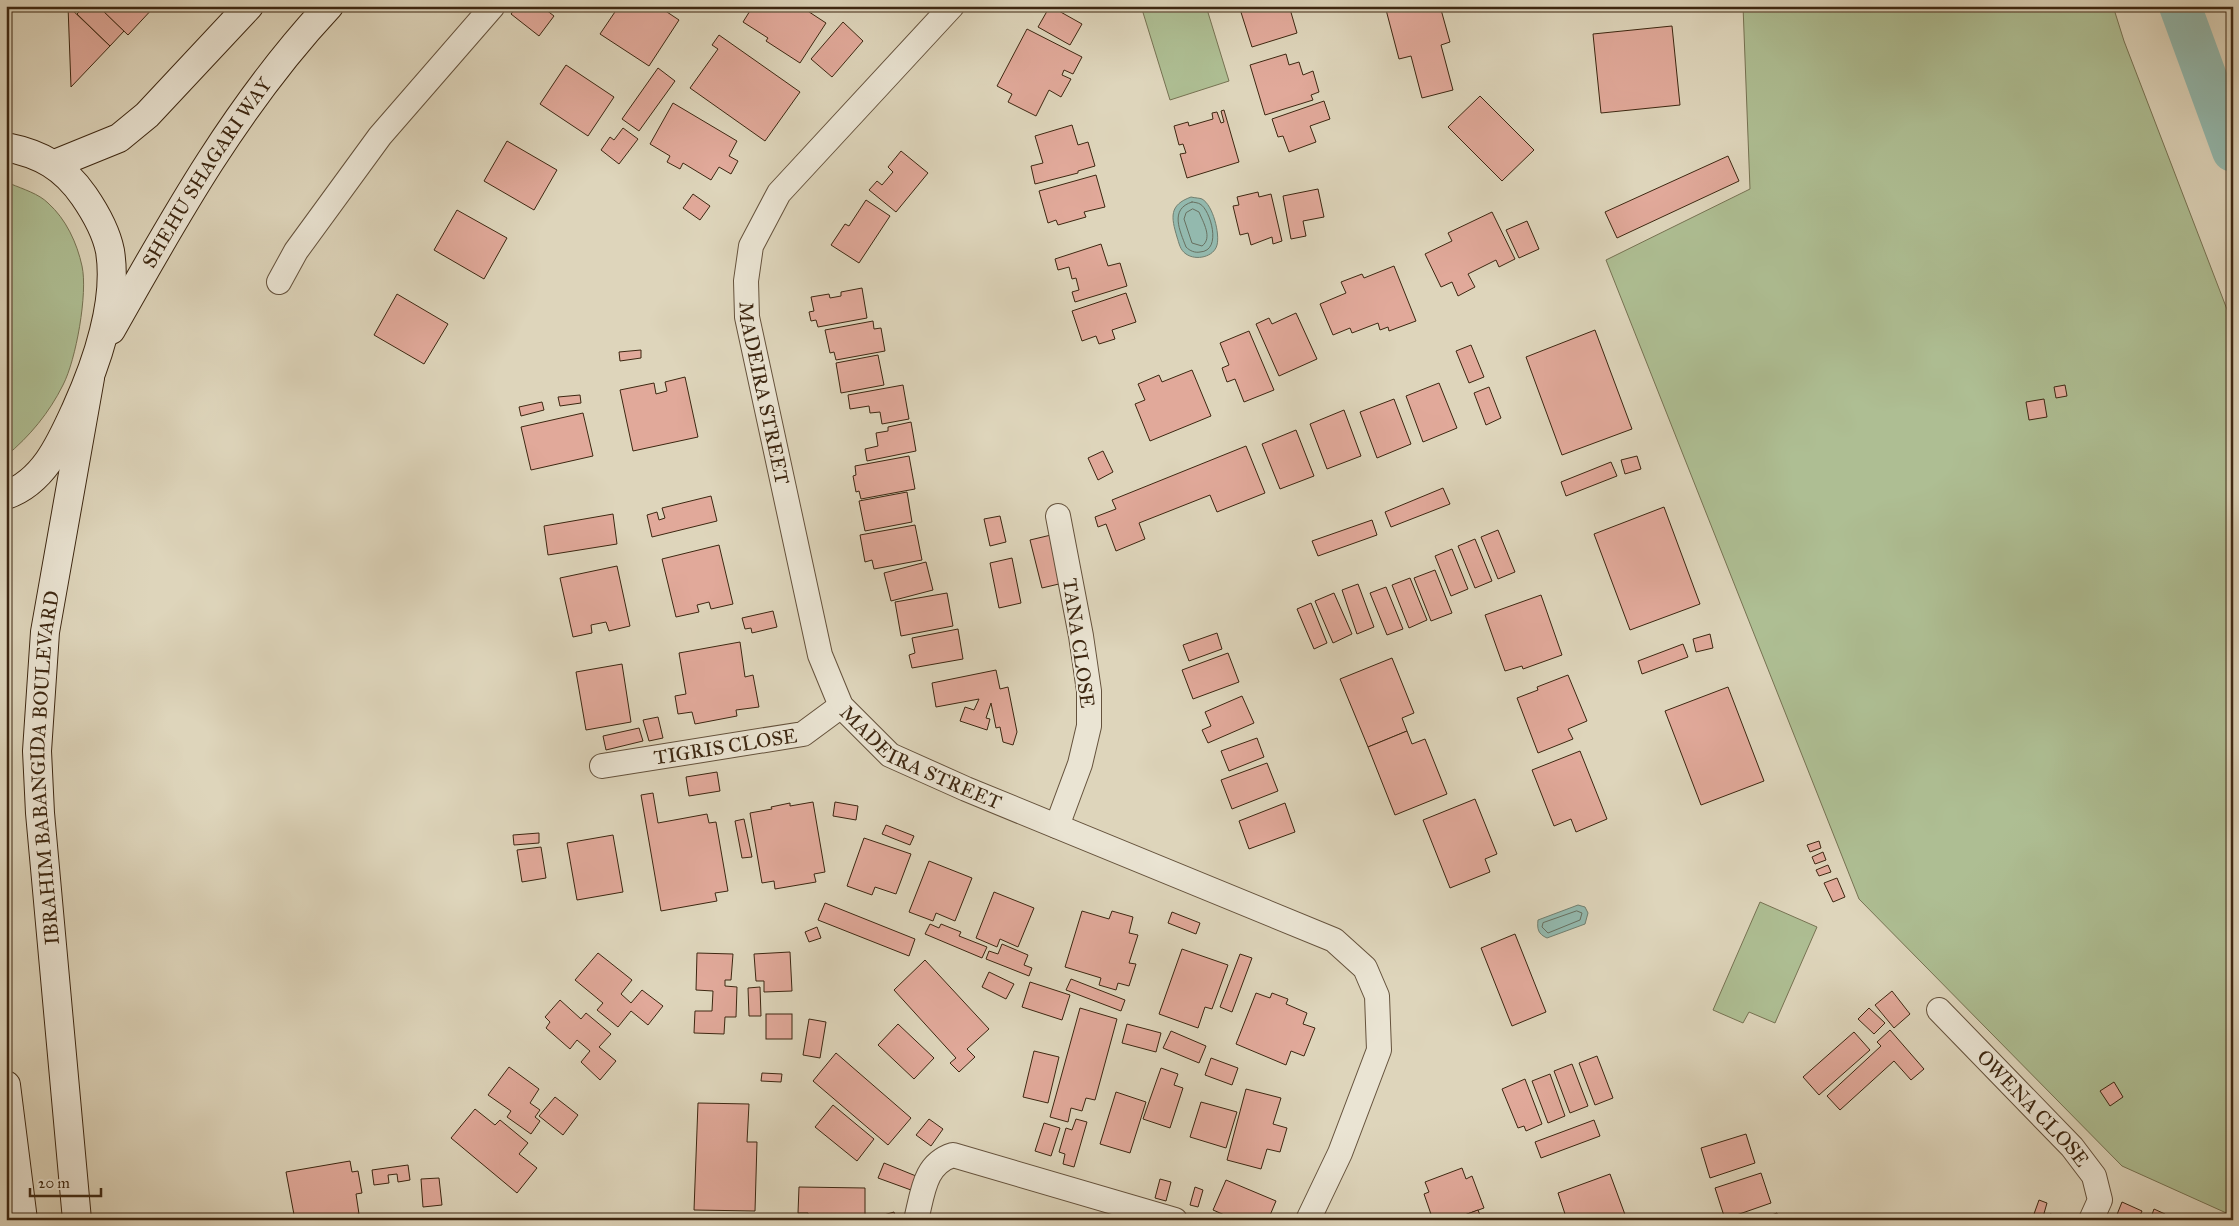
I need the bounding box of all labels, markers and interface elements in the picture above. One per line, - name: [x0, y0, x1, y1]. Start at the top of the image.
- street label: SHEHU SHAGARI WAY: [137, 72, 277, 272]
- street label: MADEIRA STREET: [735, 302, 795, 487]
- street label: TANA CLOSE: [1058, 577, 1100, 709]
- street label: IBRAHIM BABANGIDA BOULEVARD: [25, 589, 64, 946]
- street label: MADEIRA STREET: [835, 700, 1005, 814]
- street label: TIGRIS CLOSE: [652, 723, 799, 770]
- street label: OWENA CLOSE: [1972, 1045, 2094, 1171]
- scale bar: [30, 1166, 101, 1198]
- text: 20 m: [38, 1174, 70, 1192]

